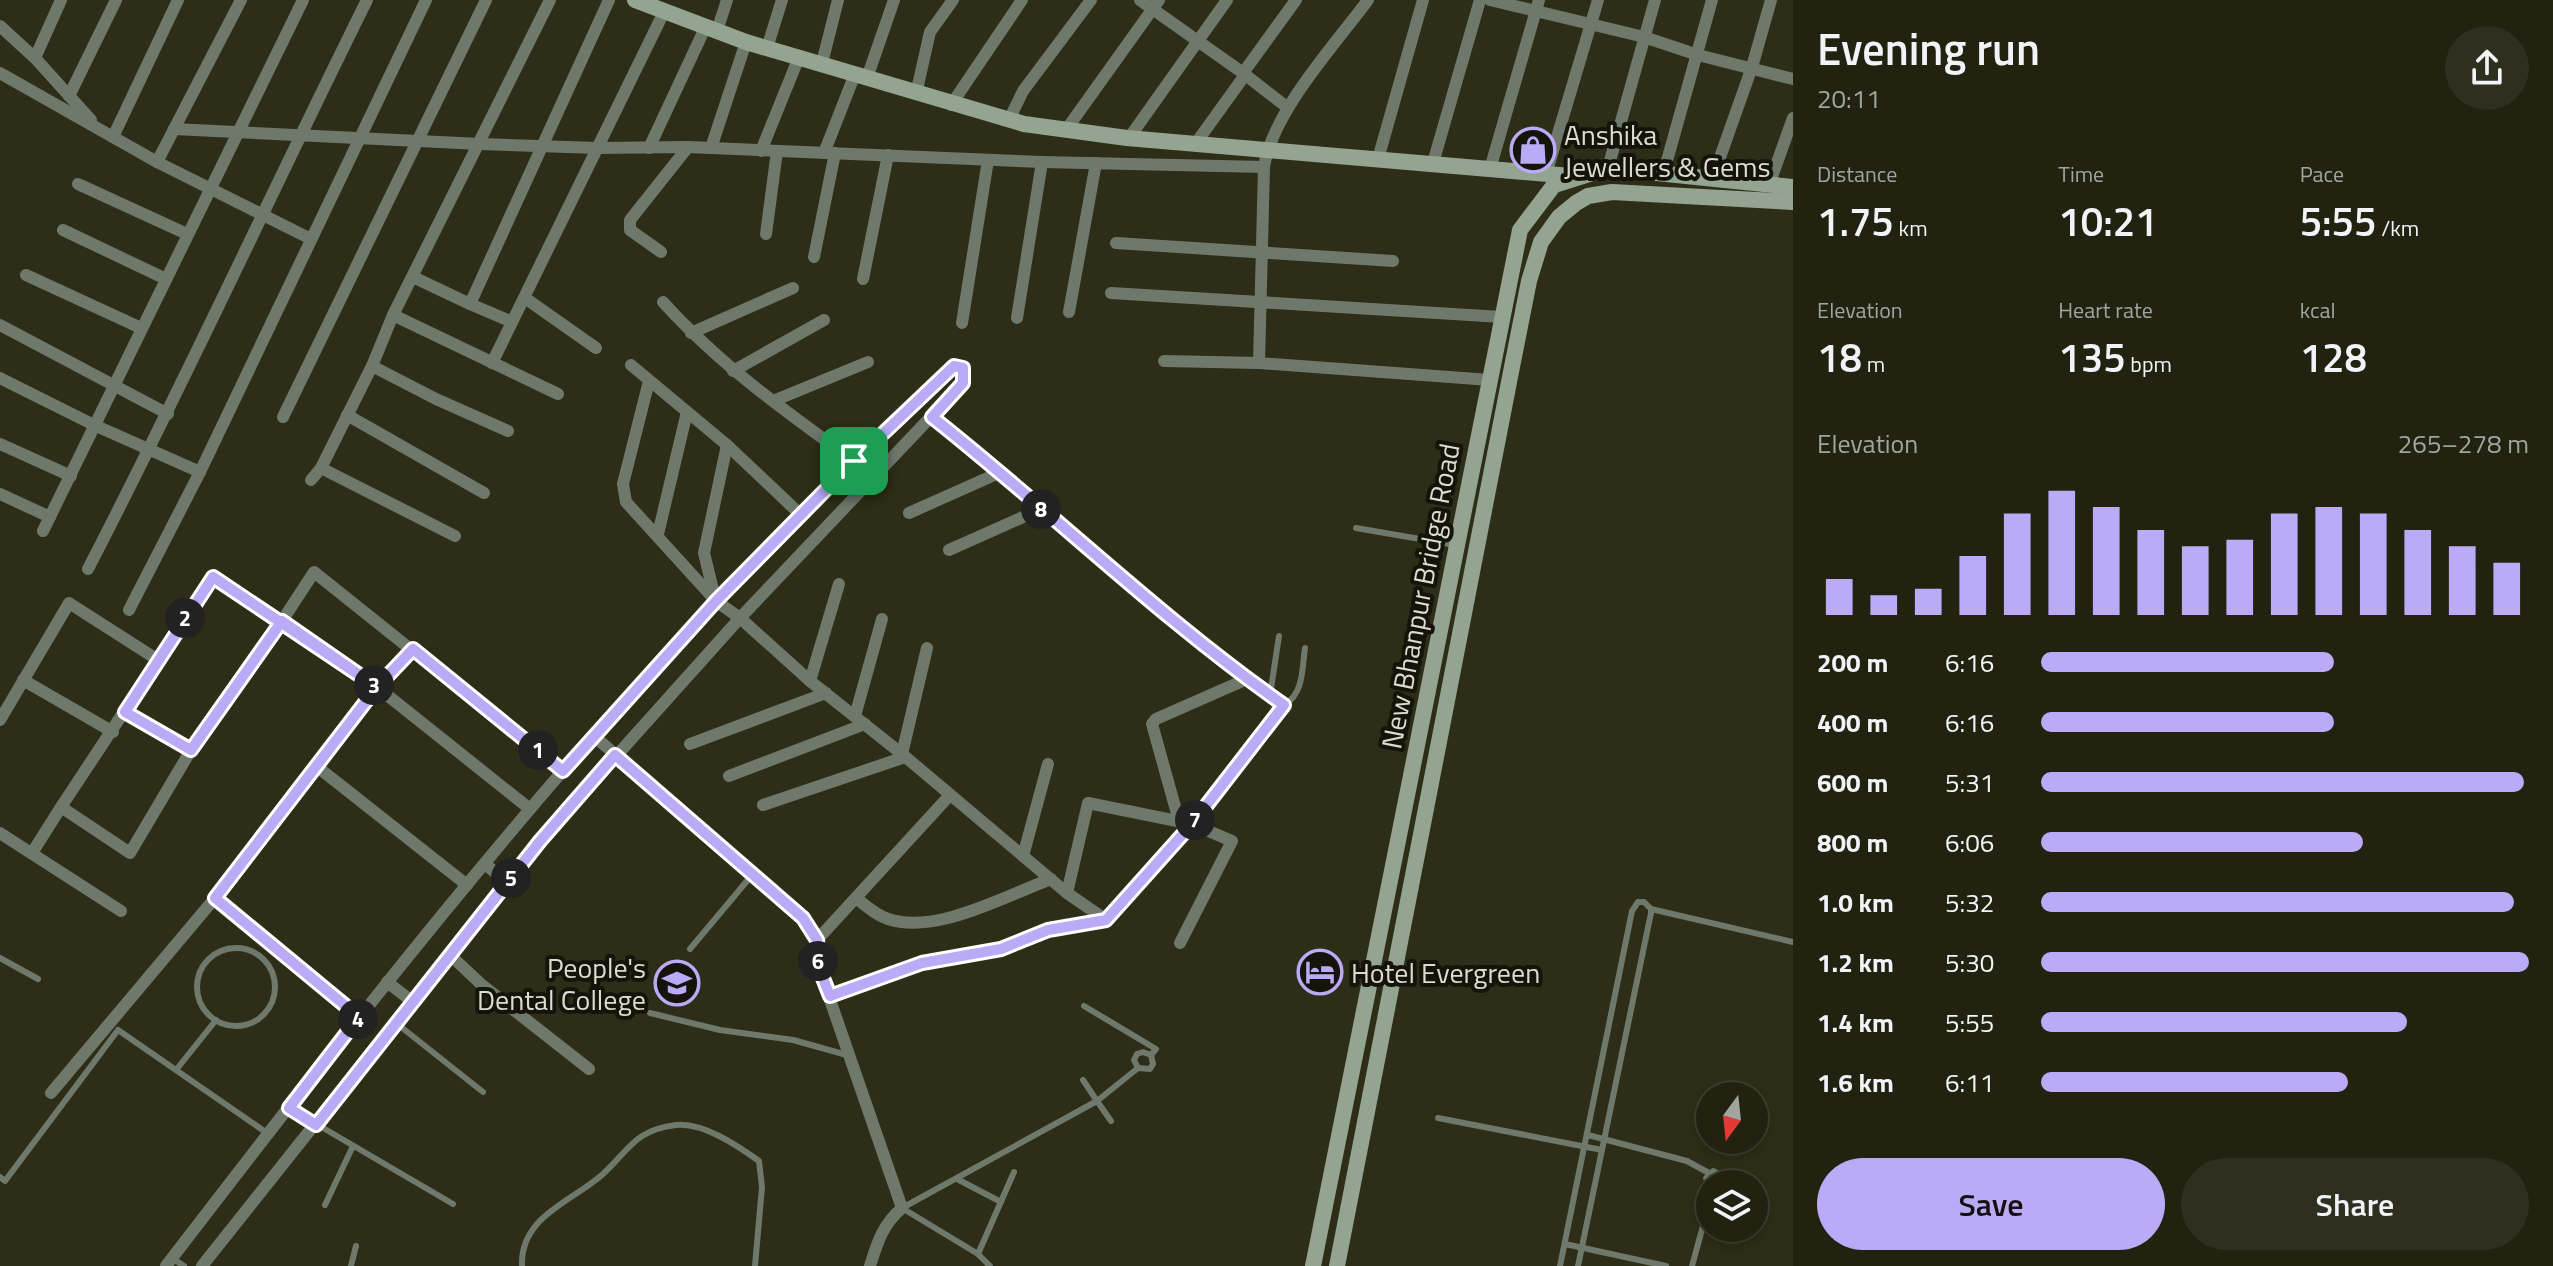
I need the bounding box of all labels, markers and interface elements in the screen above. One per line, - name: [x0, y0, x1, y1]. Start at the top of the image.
- text: Evening run: [1817, 15, 2040, 82]
- button: share: [2445, 26, 2529, 110]
- text: 20:11: [1817, 79, 1881, 118]
- place label: Anshika Jewellers & Gems: [1564, 113, 1770, 188]
- shop icon: Anshika Jewellers & Gems: [1509, 126, 1557, 174]
- text: Distance: [1817, 157, 1897, 191]
- text: Time: [2058, 157, 2104, 191]
- text: Pace: [2300, 157, 2344, 191]
- text: 1.75: [1817, 191, 1894, 252]
- text: 10:21: [2058, 191, 2158, 252]
- text: 5:55: [2300, 191, 2376, 252]
- text: km: [1894, 211, 1928, 245]
- text: /km: [2376, 211, 2419, 245]
- text: Elevation: [1817, 293, 1903, 327]
- text: Heart rate: [2058, 293, 2153, 327]
- text: kcal: [2300, 293, 2336, 327]
- text: 18: [1817, 327, 1862, 388]
- text: 135: [2058, 327, 2126, 388]
- text: 128: [2300, 327, 2367, 388]
- text: m: [1862, 347, 1885, 381]
- text: bpm: [2126, 347, 2172, 381]
- text: Elevation: [1817, 424, 1918, 463]
- text: 265–278 m: [2398, 424, 2529, 463]
- pin: [820, 427, 888, 495]
- icon: arrive: [832, 439, 876, 483]
- street label: New Bhanpur Bridge Road: [1369, 440, 1471, 752]
- pin: 8: [1021, 489, 1061, 529]
- text: 8: [1035, 492, 1047, 526]
- pin: 2: [165, 598, 205, 638]
- text: 2: [179, 601, 191, 635]
- text: 200 m: [1817, 643, 1888, 682]
- text: 6:16: [1945, 643, 1994, 682]
- pin: 3: [354, 665, 394, 705]
- text: 3: [368, 668, 380, 702]
- text: 400 m: [1817, 703, 1888, 742]
- text: 6:16: [1945, 703, 1994, 742]
- pin: 1: [518, 730, 558, 770]
- text: 1: [532, 733, 544, 767]
- text: 600 m: [1817, 763, 1888, 802]
- text: 5:31: [1945, 763, 1994, 802]
- pin: 7: [1175, 800, 1215, 840]
- text: 7: [1189, 803, 1201, 837]
- text: 800 m: [1817, 823, 1888, 862]
- text: 6:06: [1945, 823, 1994, 862]
- pin: 5: [491, 858, 531, 898]
- text: 5: [505, 861, 517, 895]
- text: 1.0 km: [1817, 883, 1894, 922]
- text: 5:32: [1945, 883, 1994, 922]
- pin: 6: [798, 941, 838, 981]
- text: 1.2 km: [1817, 943, 1894, 982]
- text: 5:30: [1945, 943, 1994, 982]
- text: 6: [812, 944, 824, 978]
- place label: People's Dental College: [477, 946, 646, 1021]
- hotel icon: Hotel Evergreen: [1296, 948, 1344, 996]
- place label: Hotel Evergreen: [1351, 951, 1540, 994]
- school or university icon: People's Dental College: [653, 959, 701, 1007]
- pin: 4: [338, 999, 378, 1039]
- text: 4: [352, 1002, 364, 1036]
- text: 1.4 km: [1817, 1003, 1894, 1042]
- text: 5:55: [1945, 1003, 1994, 1042]
- text: 1.6 km: [1817, 1063, 1894, 1102]
- text: 6:11: [1945, 1063, 1994, 1102]
- north arrow: [1696, 1082, 1768, 1154]
- map controls: [1696, 1082, 1768, 1242]
- button: Save: [1817, 1158, 2165, 1250]
- button: Share: [2181, 1158, 2529, 1250]
- button: layers: [1696, 1170, 1768, 1242]

